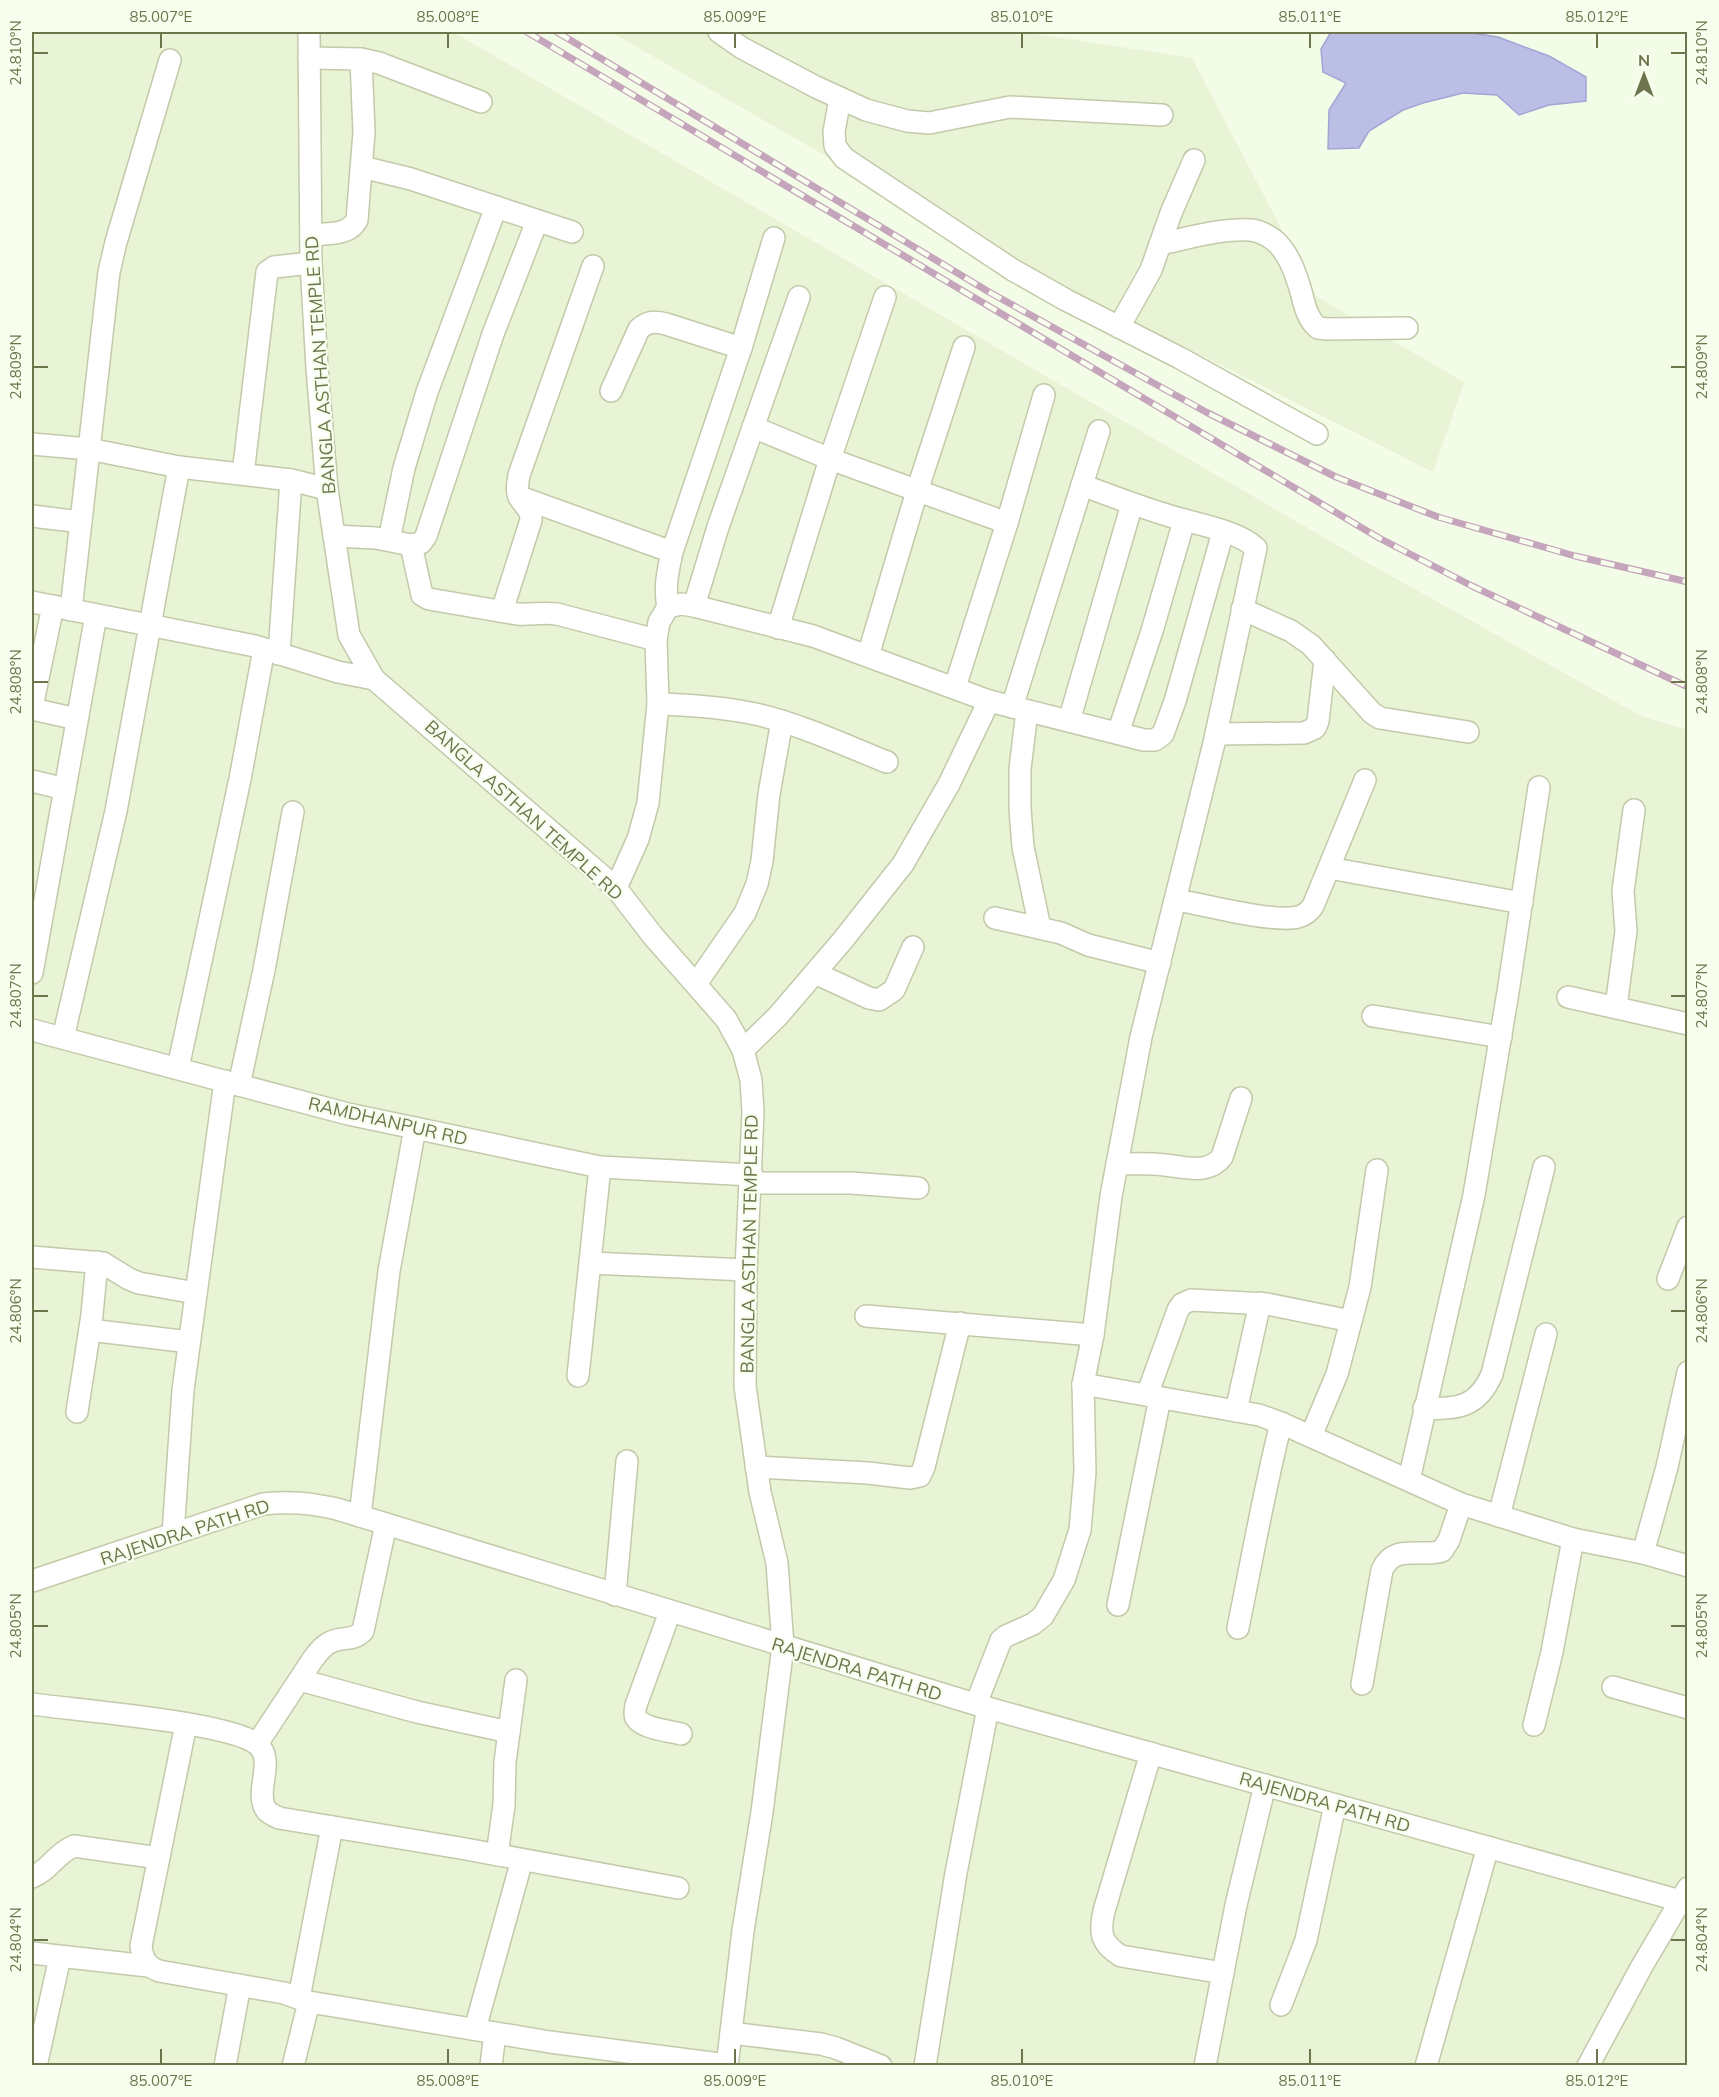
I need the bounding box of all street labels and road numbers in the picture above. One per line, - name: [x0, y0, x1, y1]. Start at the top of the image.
- street label: BANGLA ASTHAN TEMPLE RD: [299, 235, 341, 495]
- street label: BANGLA ASTHAN TEMPLE RD: [420, 715, 628, 905]
- street label: RAMDHANPUR RD: [306, 1091, 470, 1151]
- street label: BANGLA ASTHAN TEMPLE RD: [735, 1114, 763, 1374]
- street label: RAJENDRA PATH RD: [97, 1494, 273, 1570]
- street label: RAJENDRA PATH RD: [769, 1632, 945, 1706]
- street label: RAJENDRA PATH RD: [1237, 1767, 1413, 1837]

